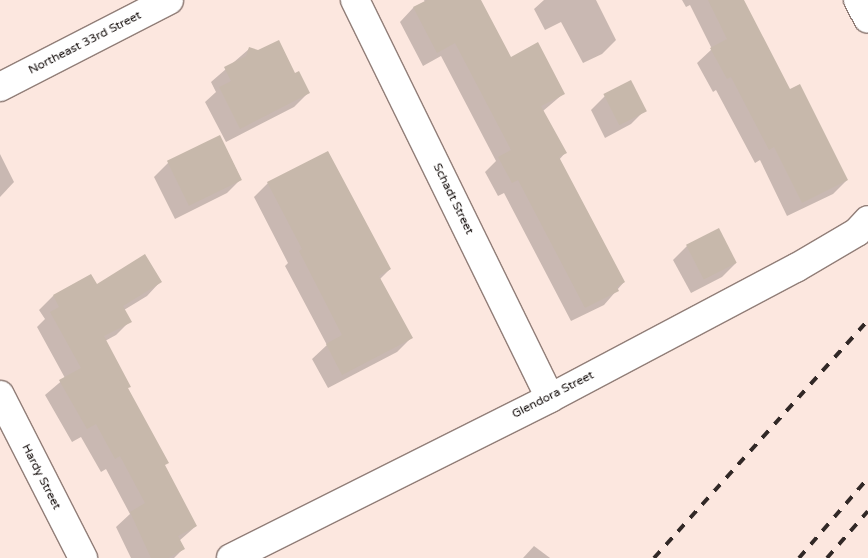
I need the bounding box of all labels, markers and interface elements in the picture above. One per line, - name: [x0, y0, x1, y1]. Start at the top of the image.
- street label: Northeast 33rd Street: [26, 8, 144, 78]
- street label: Schadt Street: [430, 161, 476, 237]
- street label: Glendora Street: [510, 368, 596, 422]
- street label: Hardy Street: [18, 442, 64, 512]

